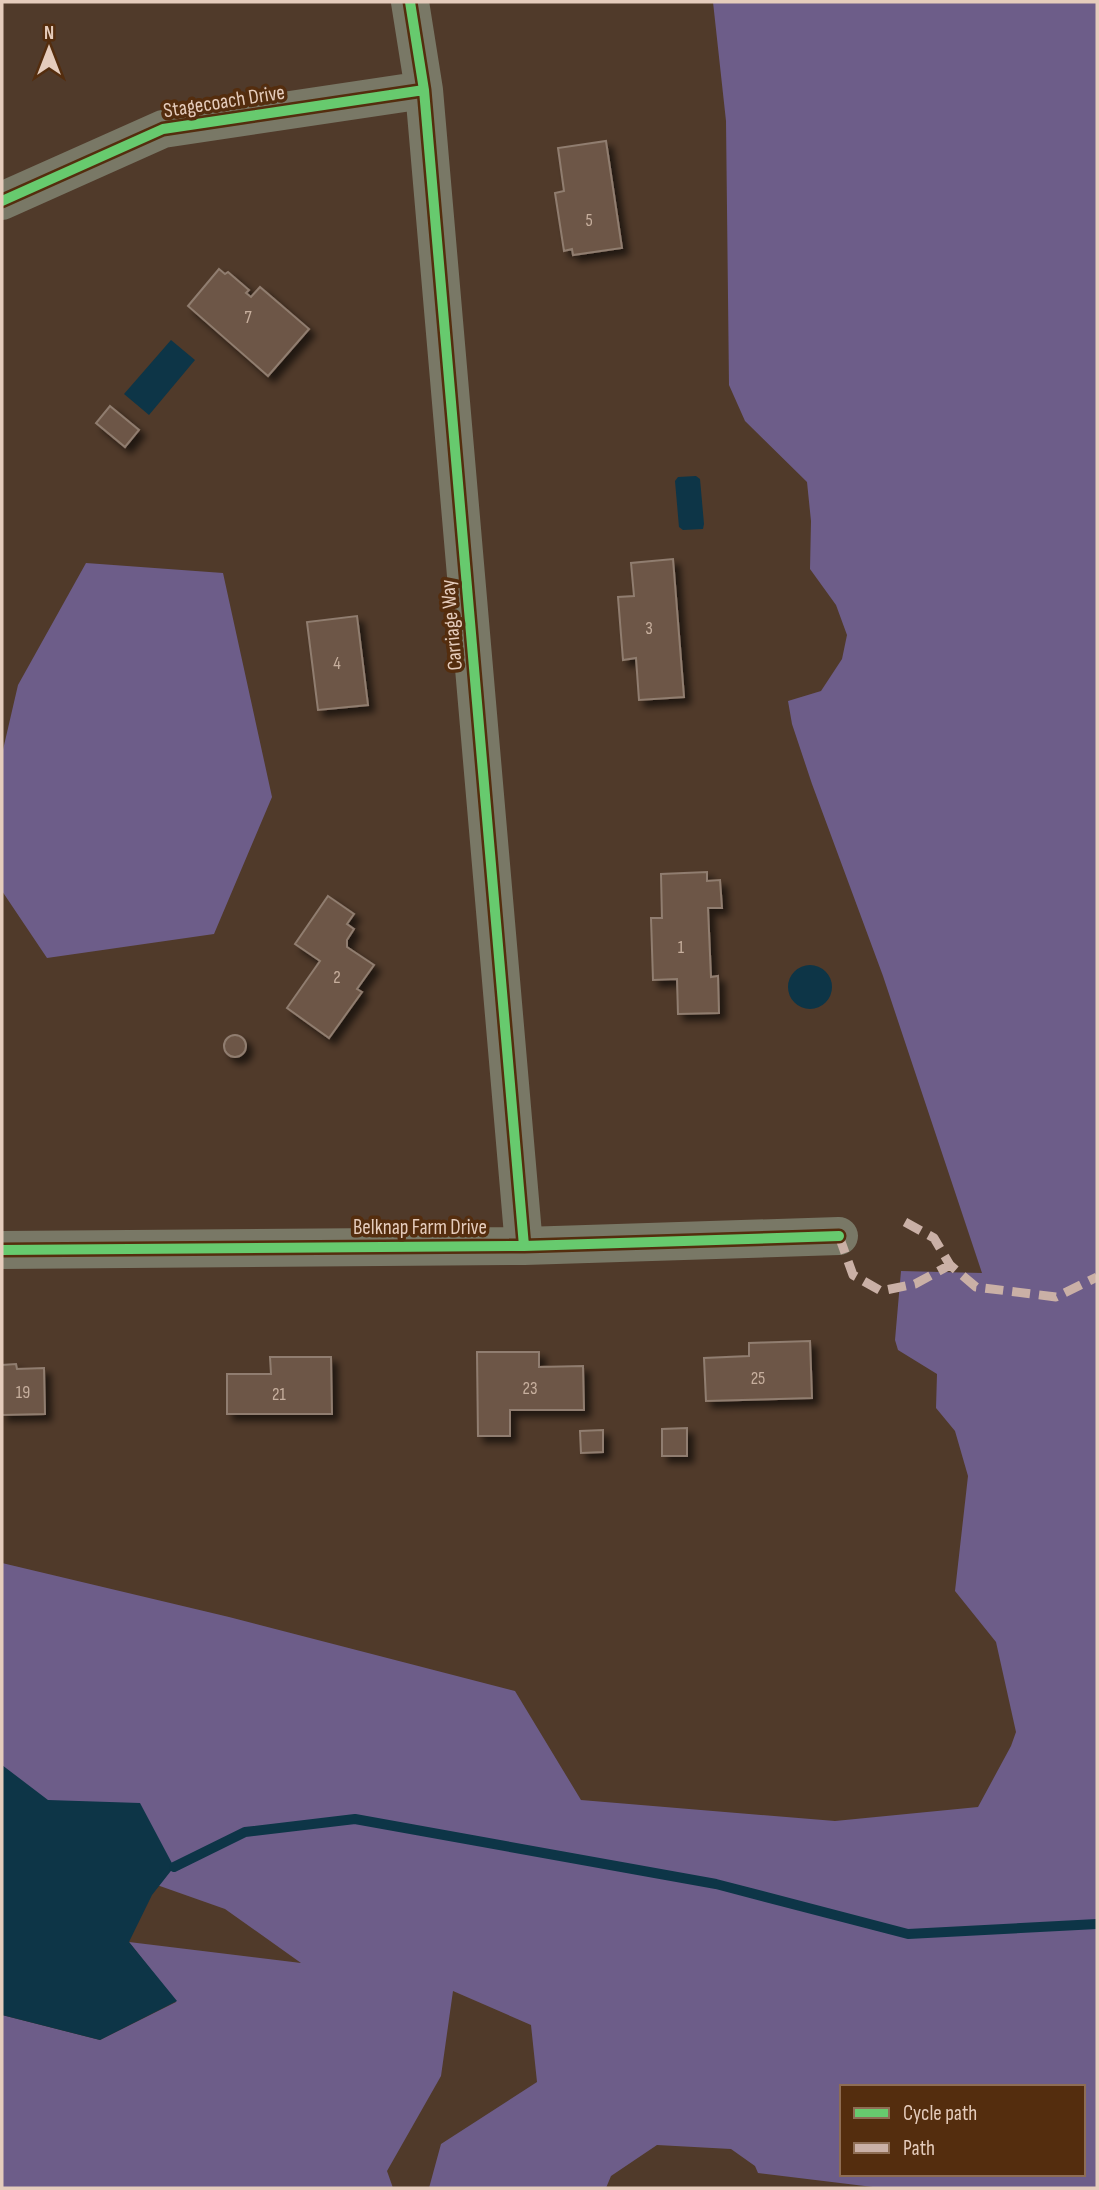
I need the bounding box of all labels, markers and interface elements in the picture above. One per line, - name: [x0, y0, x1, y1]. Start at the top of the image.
- north arrow: [14, 14, 84, 84]
- text: N: [44, 22, 54, 45]
- street label: Stagecoach Drive: [162, 80, 287, 123]
- house number: 5: [585, 210, 593, 231]
- house number: 7: [244, 307, 252, 328]
- street label: Carriage Way: [435, 578, 468, 671]
- house number: 3: [645, 618, 653, 639]
- house number: 4: [333, 653, 341, 674]
- house number: 1: [678, 937, 685, 958]
- house number: 2: [333, 967, 341, 988]
- street label: Belknap Farm Drive: [353, 1215, 487, 1240]
- house number: 25: [751, 1368, 765, 1389]
- house number: 23: [523, 1378, 538, 1399]
- house number: 19: [16, 1382, 30, 1403]
- house number: 21: [272, 1384, 287, 1405]
- legend: [840, 2085, 1085, 2176]
- text: Cycle path: [903, 2101, 977, 2126]
- text: Path: [903, 2136, 935, 2161]

